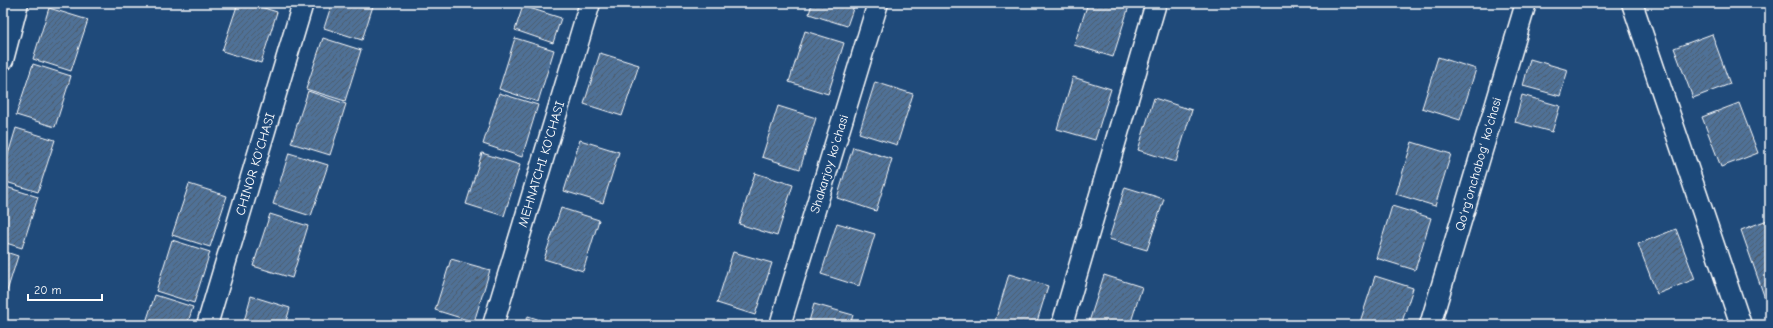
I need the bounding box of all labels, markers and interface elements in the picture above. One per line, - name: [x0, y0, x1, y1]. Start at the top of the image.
- street label: Qo'rg'onchabog' ko'chasi: [1452, 96, 1504, 232]
- street label: MEHNATCHI KO'CHASI: [515, 99, 567, 229]
- street label: CHINOR KO'CHASI: [232, 111, 278, 217]
- street label: Shakarjoy ko'chasi: [807, 113, 851, 215]
- scale bar: [28, 276, 102, 302]
- text: 20 m: [34, 283, 62, 297]

